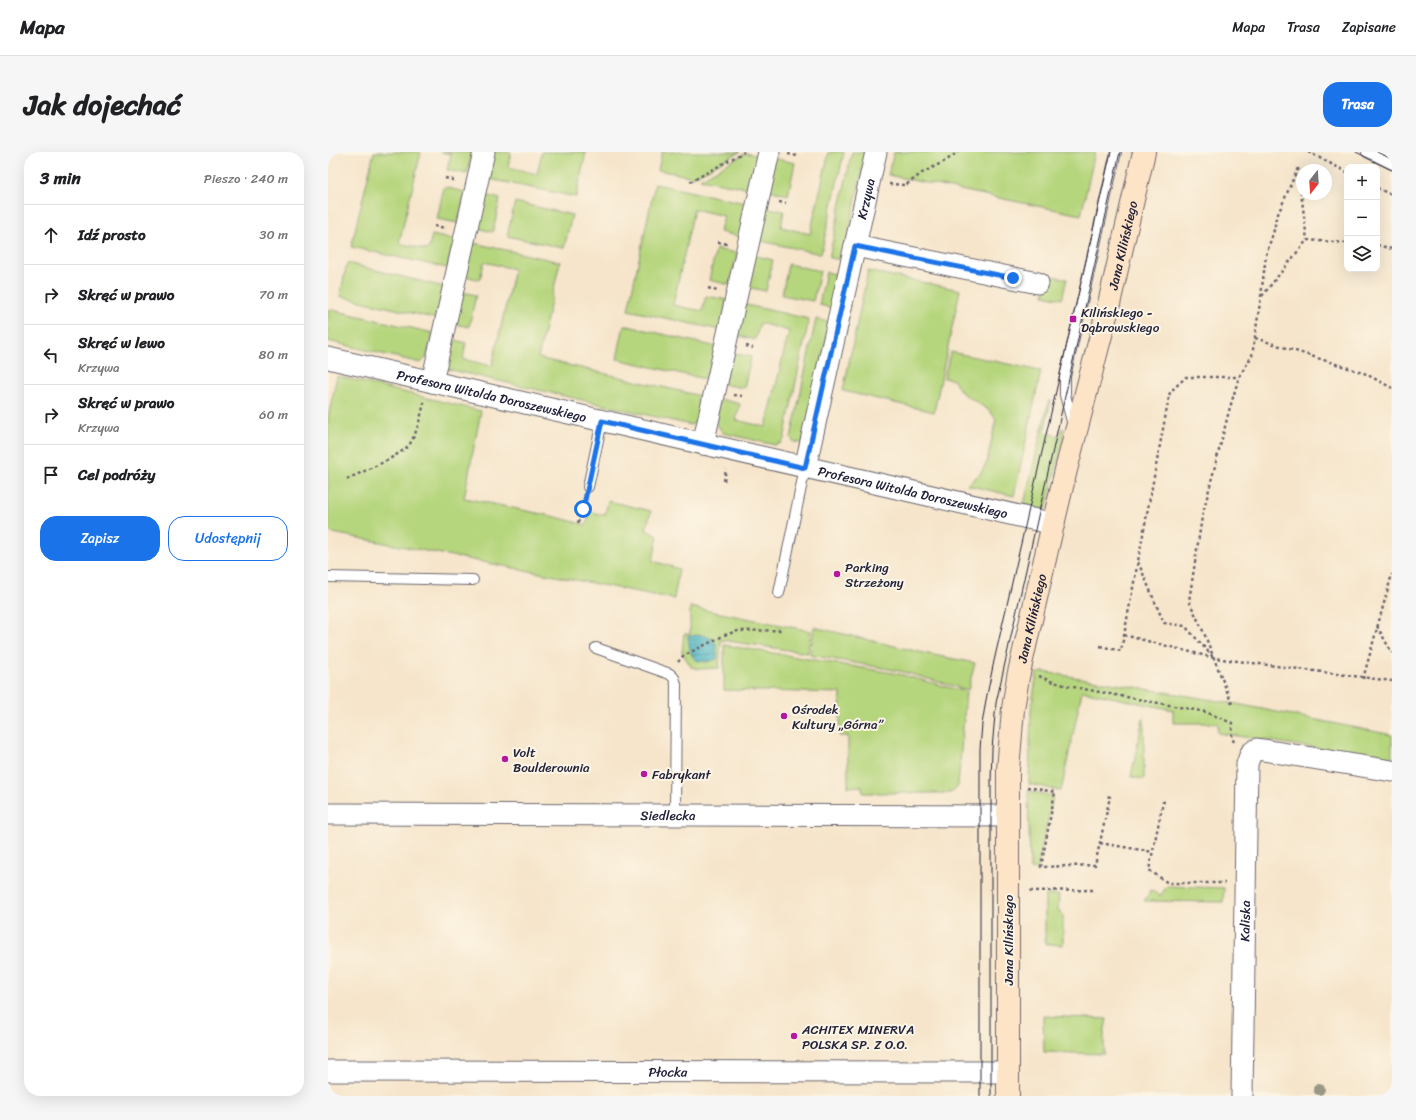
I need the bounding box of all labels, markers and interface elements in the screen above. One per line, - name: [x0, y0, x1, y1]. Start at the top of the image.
- text: Mapa: [20, 11, 65, 44]
- text: Mapa: [1232, 15, 1265, 40]
- text: Trasa: [1287, 15, 1320, 40]
- text: Zapisane: [1342, 15, 1396, 40]
- text: Jak dojechać: [24, 80, 181, 129]
- button: Trasa: [1323, 82, 1392, 127]
- text: 3 min: [40, 163, 81, 193]
- north arrow: [1296, 164, 1332, 200]
- map controls: [1344, 164, 1380, 272]
- button: +: [1344, 164, 1380, 200]
- text: Pieszo · 240 m: [204, 167, 288, 190]
- street label: Krzywa: [850, 175, 881, 222]
- street label: Jana Kilińskiego: [1101, 198, 1144, 293]
- button: −: [1344, 200, 1380, 236]
- text: Idź prosto: [78, 222, 146, 248]
- text: 30 m: [259, 223, 288, 246]
- icon: ahead: [40, 224, 62, 246]
- button: layers: [1344, 236, 1380, 272]
- route end: [1004, 269, 1022, 287]
- text: Skręć w prawo: [78, 282, 174, 308]
- text: 70 m: [259, 283, 288, 306]
- icon: right: [40, 284, 62, 306]
- place label: Kilińskiego - Dąbrowskiego: [1081, 301, 1160, 339]
- marker: Kilińskiego - Dąbrowskiego: [1068, 314, 1078, 324]
- text: Skręć w lewo: [78, 330, 165, 356]
- text: 80 m: [259, 343, 288, 366]
- icon: left: [40, 344, 62, 366]
- text: Krzywa: [78, 356, 120, 379]
- street label: Profesora Witolda Doroszewskiego: [395, 363, 589, 428]
- text: Skręć w prawo: [78, 390, 174, 416]
- text: 60 m: [259, 403, 288, 426]
- icon: right: [40, 404, 62, 426]
- text: Krzywa: [78, 416, 120, 439]
- street label: Profesora Witolda Doroszewskiego: [816, 459, 1011, 525]
- text: Cel podróży: [78, 462, 155, 488]
- icon: arrive: [40, 464, 62, 486]
- route start: [574, 500, 592, 518]
- button: Zapisz: [40, 516, 160, 561]
- button: Udostępnij: [168, 516, 288, 561]
- place label: Parking Strzeżony: [845, 556, 904, 594]
- marker: Parking Strzeżony: [832, 569, 842, 579]
- street label: Jana Kilińskiego: [1010, 571, 1053, 666]
- place label: Ośrodek Kultury „Górna”: [792, 698, 884, 736]
- marker: Ośrodek Kultury „Górna”: [779, 711, 789, 721]
- place label: Volt Boulderownia: [513, 741, 590, 779]
- marker: Volt Boulderownia: [500, 754, 510, 764]
- place label: Fabrykant: [652, 763, 711, 786]
- marker: Fabrykant: [639, 769, 649, 779]
- street label: Siedlecka: [640, 803, 696, 827]
- street label: Jana Kilińskiego: [997, 894, 1020, 986]
- street label: Kaliska: [1233, 900, 1256, 942]
- place label: ACHITEX MINERVA POLSKA SP. Z O.O.: [801, 1018, 914, 1056]
- marker: ACHITEX MINERVA POLSKA SP. Z O.O.: [789, 1031, 799, 1041]
- street label: Płocka: [649, 1060, 688, 1083]

